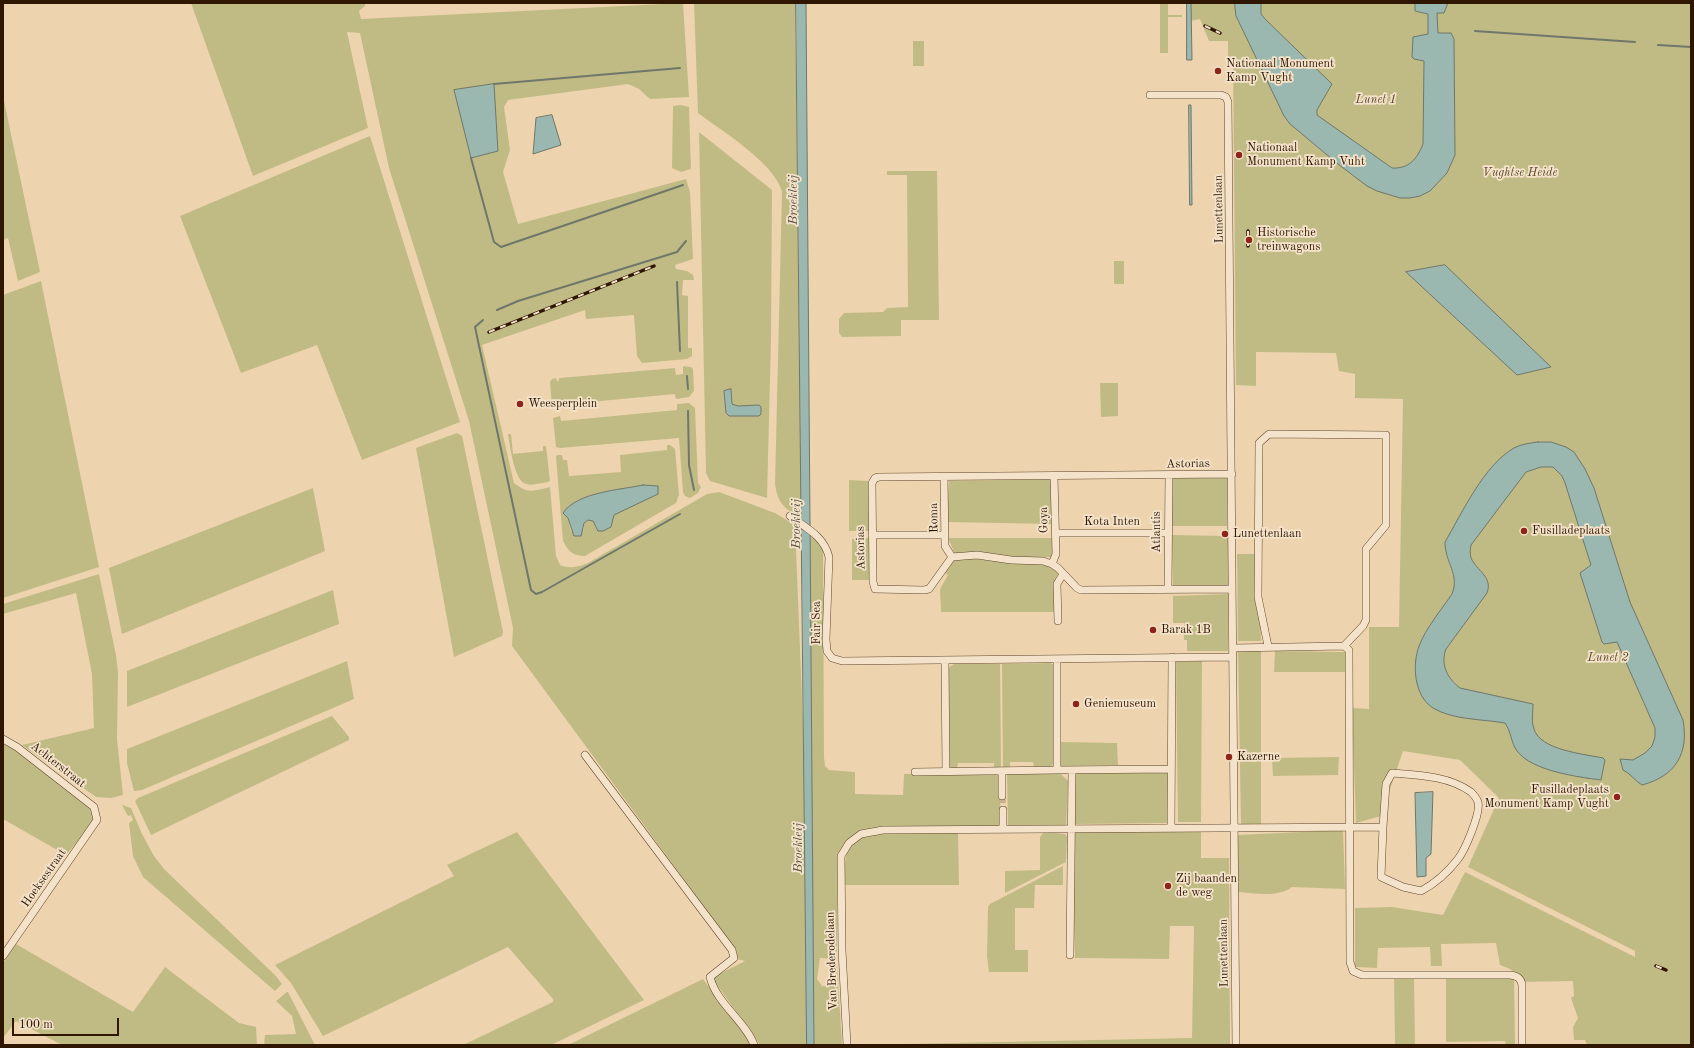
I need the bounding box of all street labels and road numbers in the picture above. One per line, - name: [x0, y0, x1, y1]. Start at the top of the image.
- street label: Lunettenlaan: [1211, 175, 1227, 243]
- street label: Astorias: [1166, 456, 1210, 472]
- street label: Roma: [927, 503, 941, 533]
- street label: Goya: [1037, 507, 1051, 533]
- street label: Atlantis: [1150, 511, 1164, 553]
- street label: Kota Inten: [1084, 515, 1140, 529]
- street label: Astorias: [853, 526, 869, 570]
- street label: Fair Sea: [810, 601, 824, 645]
- street label: Achterstraat: [28, 739, 88, 791]
- street label: Hoeksestraat: [19, 846, 69, 910]
- street label: Van Brederodelaan: [823, 911, 841, 1011]
- street label: Lunettenlaan: [1216, 919, 1232, 987]

